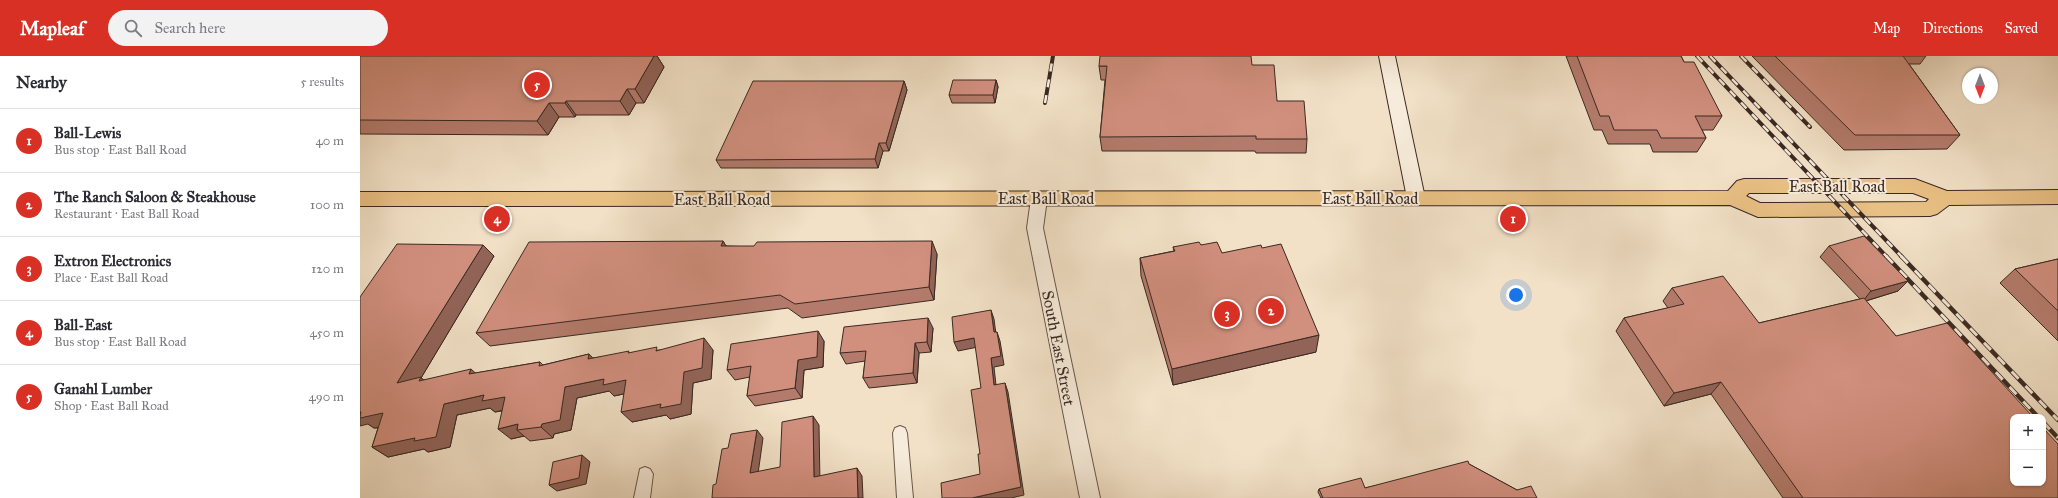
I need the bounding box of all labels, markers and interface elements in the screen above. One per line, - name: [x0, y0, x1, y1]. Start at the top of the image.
- search box: [108, 10, 388, 46]
- text: Mapleaf: [20, 17, 84, 40]
- icon: search: [122, 17, 144, 39]
- text: Search here: [154, 19, 225, 37]
- text: Map: [1873, 20, 1900, 37]
- text: Directions: [1922, 20, 1983, 37]
- text: Saved: [2005, 20, 2038, 37]
- north arrow: [1962, 68, 1998, 104]
- pin: 5: [524, 70, 550, 100]
- text: Nearby: [16, 72, 67, 93]
- text: 5 results: [300, 74, 344, 90]
- text: Ball-Lewis: [54, 124, 121, 142]
- text: 1: [26, 133, 32, 149]
- text: 40 m: [315, 133, 344, 149]
- text: Bus stop · East Ball Road: [54, 142, 187, 158]
- street label: East Ball Road: [1789, 177, 1885, 196]
- text: The Ranch Saloon & Steakhouse: [54, 188, 256, 206]
- street label: East Ball Road: [998, 189, 1094, 208]
- street label: East Ball Road: [1322, 189, 1418, 208]
- street label: East Ball Road: [674, 190, 770, 209]
- text: 2: [26, 197, 32, 213]
- text: 100 m: [310, 197, 344, 213]
- pin: 4: [484, 204, 510, 234]
- pin: 1: [1500, 204, 1526, 234]
- text: Restaurant · East Ball Road: [54, 206, 199, 222]
- text: Extron Electronics: [54, 252, 171, 270]
- text: 3: [26, 261, 32, 277]
- text: 120 m: [311, 261, 344, 277]
- text: Place · East Ball Road: [54, 270, 168, 286]
- your location: [1506, 285, 1526, 305]
- street label: South East Street: [1038, 289, 1079, 408]
- pin: 2: [1258, 296, 1284, 326]
- pin: 3: [1214, 299, 1240, 329]
- text: Ball-East: [54, 316, 112, 334]
- text: 4: [25, 325, 33, 341]
- text: 450 m: [309, 325, 344, 341]
- text: Bus stop · East Ball Road: [54, 334, 187, 350]
- text: Ganahl Lumber: [54, 380, 152, 398]
- text: 5: [26, 389, 32, 405]
- text: 490 m: [308, 389, 344, 405]
- text: Shop · East Ball Road: [54, 398, 169, 414]
- map controls: [2010, 414, 2046, 486]
- button: +: [2010, 414, 2046, 450]
- button: −: [2010, 450, 2046, 486]

